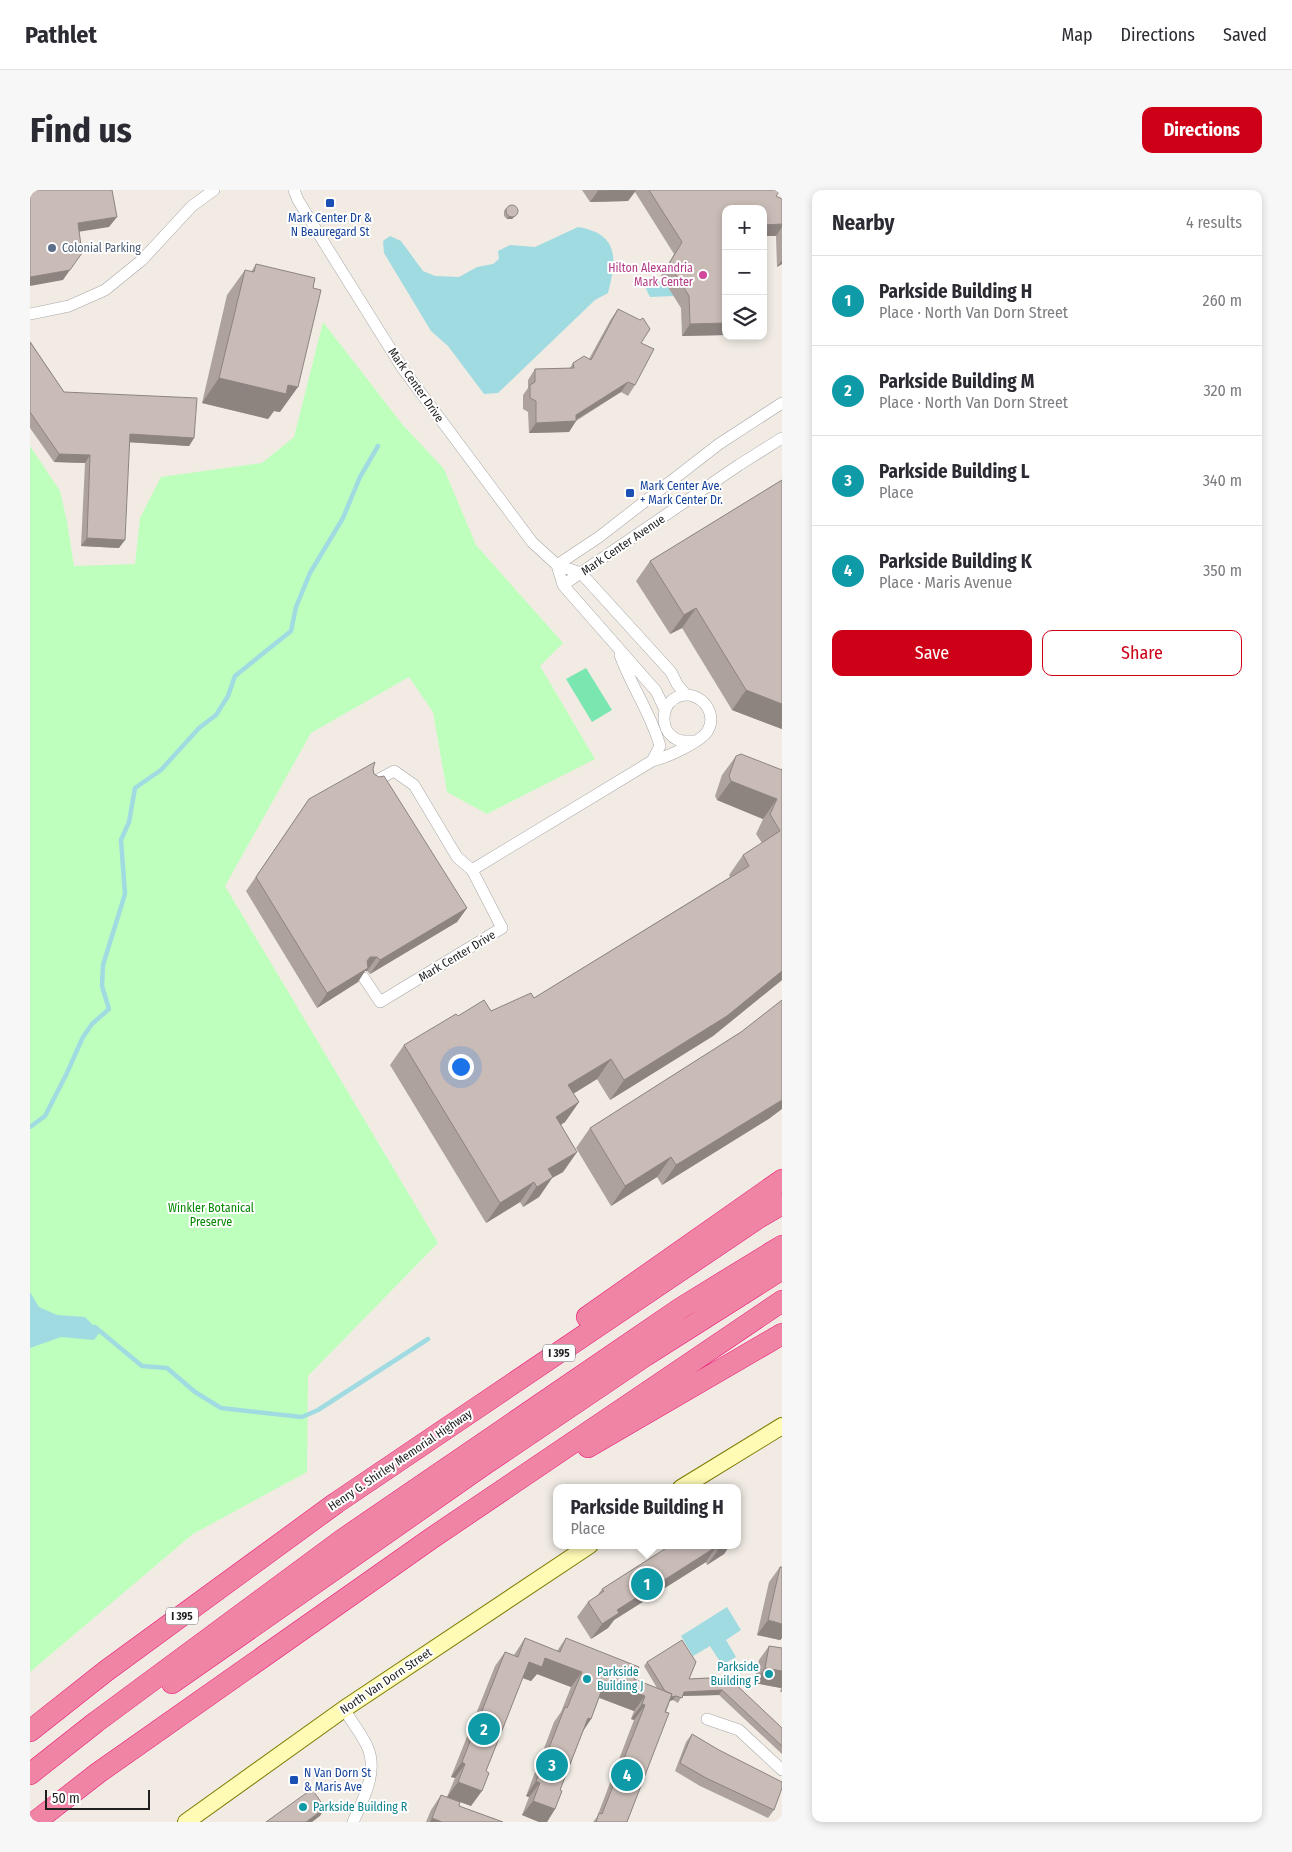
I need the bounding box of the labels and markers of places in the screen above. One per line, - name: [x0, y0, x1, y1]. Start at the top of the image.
- marker: Mark Center Dr & N Beauregard St: [324, 197, 336, 209]
- place label: Mark Center Dr & N Beauregard St: [288, 211, 372, 239]
- place label: Colonial Parking: [62, 241, 141, 255]
- marker: Colonial Parking: [46, 242, 58, 254]
- place label: Hilton Alexandria Mark Center: [608, 261, 694, 289]
- marker: Hilton Alexandria Mark Center: [697, 269, 709, 281]
- place label: Mark Center Ave. + Mark Center Dr.: [640, 479, 723, 507]
- marker: Mark Center Ave. + Mark Center Dr.: [624, 487, 636, 499]
- pin: 1: [631, 1565, 663, 1603]
- place label: Parkside Building F: [711, 1660, 760, 1688]
- place label: Parkside Building J: [597, 1665, 644, 1693]
- marker: Parkside Building F: [763, 1668, 775, 1680]
- marker: Parkside Building J: [581, 1673, 593, 1685]
- pin: 2: [468, 1710, 500, 1748]
- pin: 3: [536, 1746, 568, 1784]
- pin: 4: [611, 1756, 643, 1794]
- place label: N Van Dorn St & Maris Ave: [304, 1766, 371, 1794]
- marker: N Van Dorn St & Maris Ave: [288, 1774, 300, 1786]
- place label: Parkside Building R: [313, 1800, 408, 1814]
- marker: Parkside Building R: [297, 1801, 309, 1813]

